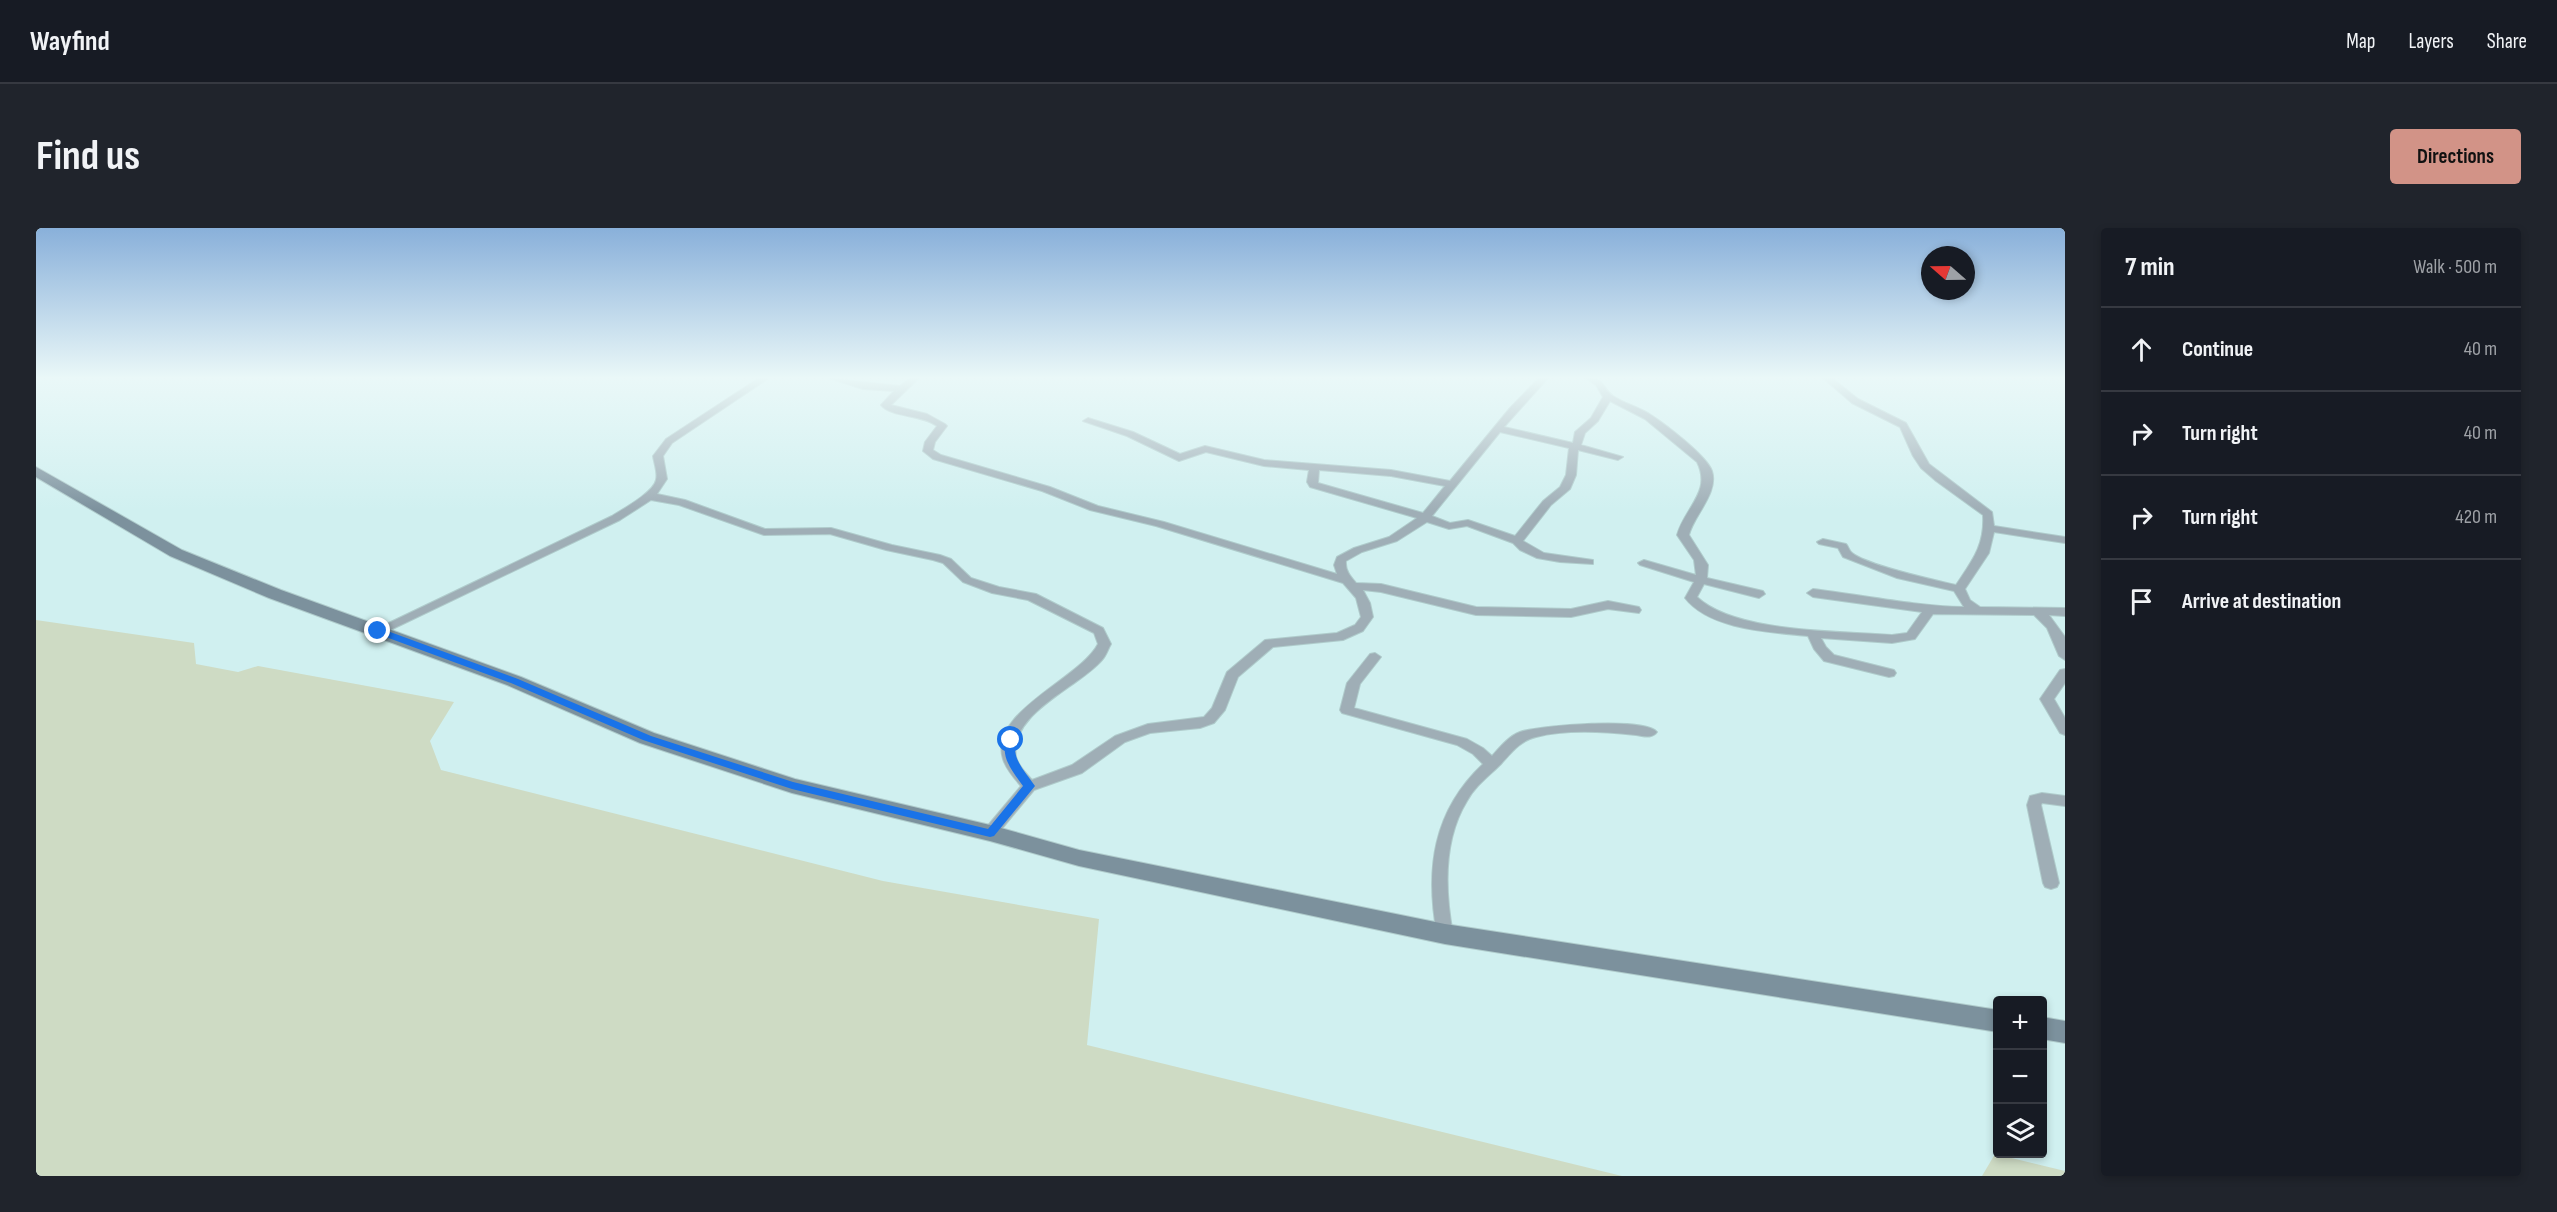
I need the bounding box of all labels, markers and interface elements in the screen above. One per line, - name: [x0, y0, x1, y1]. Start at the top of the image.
- text: Wayfind: [30, 25, 110, 58]
- text: Map: [2346, 29, 2375, 54]
- text: Layers: [2408, 29, 2454, 54]
- text: Share: [2487, 29, 2527, 54]
- button: Directions: [2390, 129, 2521, 184]
- text: Find us: [36, 131, 140, 182]
- north arrow: [1921, 246, 1975, 300]
- text: 7 min: [2125, 252, 2174, 283]
- text: Walk · 500 m: [2413, 255, 2497, 279]
- icon: ahead: [2125, 333, 2158, 366]
- text: Continue: [2182, 336, 2253, 363]
- text: 40 m: [2464, 337, 2497, 361]
- icon: right: [2125, 417, 2158, 450]
- text: Turn right: [2182, 420, 2258, 447]
- text: 40 m: [2464, 421, 2497, 445]
- icon: right: [2125, 501, 2158, 534]
- text: Turn right: [2182, 504, 2258, 531]
- text: 420 m: [2455, 505, 2497, 529]
- icon: arrive: [2125, 585, 2158, 618]
- text: Arrive at destination: [2182, 588, 2341, 615]
- route end: [364, 617, 390, 643]
- route start: [997, 726, 1023, 752]
- map controls: [1993, 996, 2047, 1158]
- button: +: [1993, 996, 2047, 1050]
- button: −: [1993, 1050, 2047, 1104]
- button: layers: [1993, 1104, 2047, 1158]

